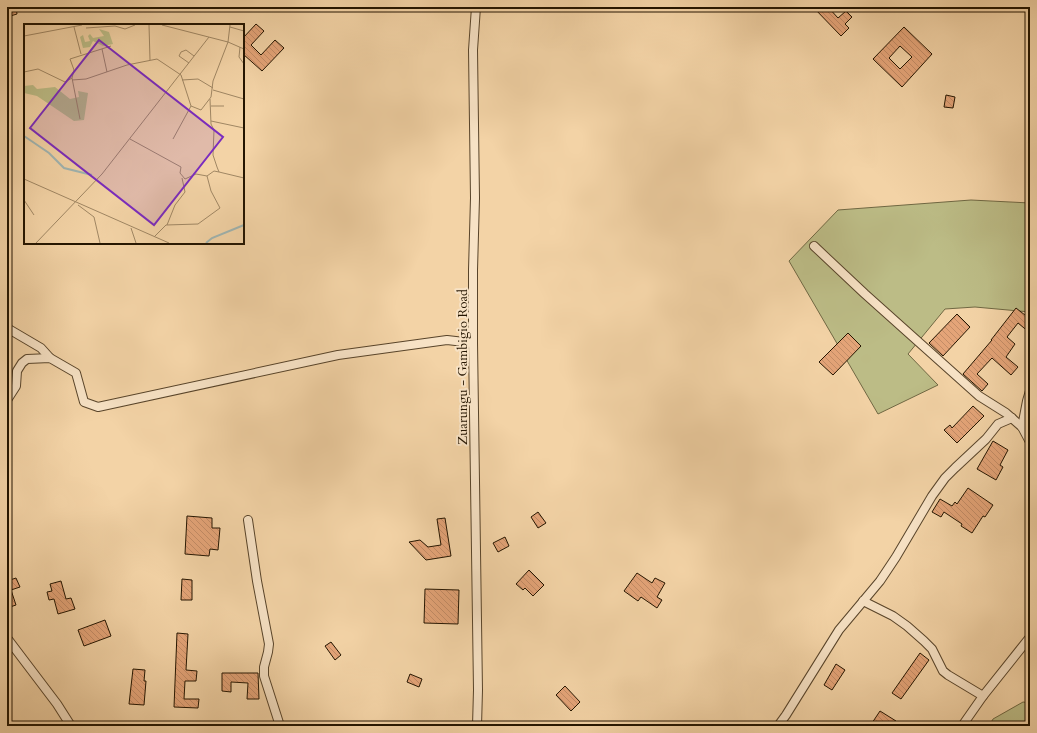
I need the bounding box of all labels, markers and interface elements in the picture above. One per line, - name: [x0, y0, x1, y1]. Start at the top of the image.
- inset map: [24, 24, 244, 244]
- street label: Zuarungu - Gambigio Road: [454, 289, 472, 445]

